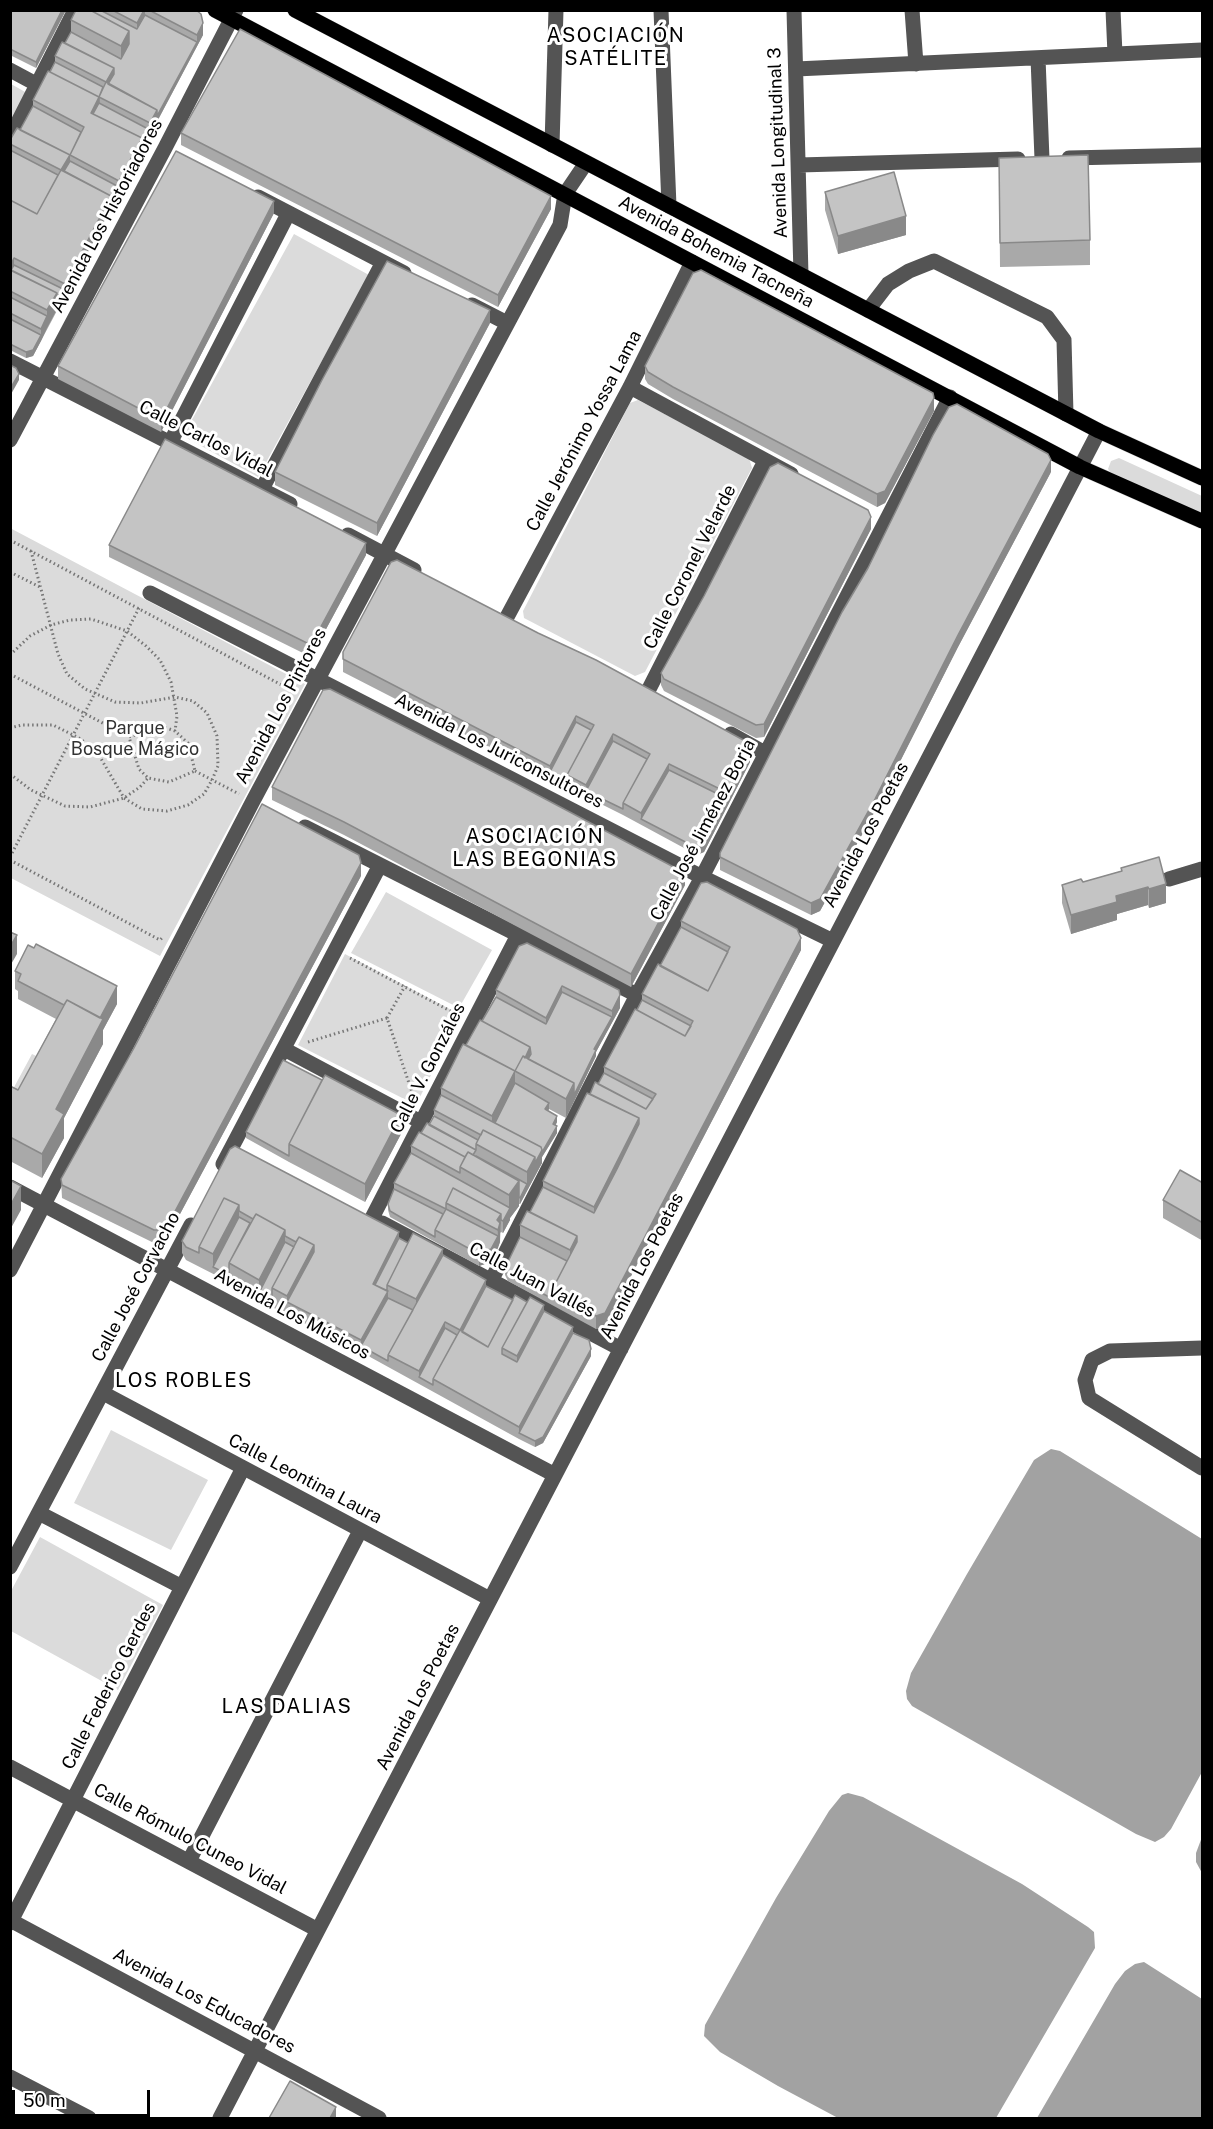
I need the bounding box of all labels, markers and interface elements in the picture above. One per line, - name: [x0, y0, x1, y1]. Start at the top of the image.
- district label: ASOCIACIÓN SATÉLITE: [547, 24, 685, 71]
- street label: Avenida Longitudinal 3: [764, 47, 792, 239]
- street label: Avenida Los Historiadores: [47, 115, 167, 317]
- street label: Avenida Bohemia Tacneña: [615, 191, 817, 313]
- street label: Calle Jerónimo Yossa Lama: [522, 327, 646, 535]
- street label: Calle Carlos Vidal: [135, 396, 277, 482]
- street label: Calle Coronel Velarde: [639, 481, 741, 653]
- street label: Avenida Los Pintores: [231, 624, 331, 788]
- street label: Avenida Los Juriconsultores: [391, 689, 607, 813]
- park label: Parque Bosque Mágico: [71, 717, 199, 760]
- street label: Calle José Jiménez Borja: [646, 736, 760, 924]
- street label: Avenida Los Poetas: [819, 759, 913, 911]
- district label: ASOCIACIÓN LAS BEGONIAS: [452, 825, 618, 872]
- street label: Calle V. Gonzáles: [386, 999, 470, 1137]
- street label: Avenida Los Poetas: [596, 1189, 688, 1343]
- street label: Calle José Corvacho: [87, 1208, 185, 1366]
- street label: Calle Juan Vallés: [465, 1238, 599, 1322]
- street label: Avenida Los Músicos: [210, 1264, 374, 1364]
- district label: LOS ROBLES: [115, 1369, 253, 1393]
- street label: Calle Leontina Laura: [224, 1429, 386, 1529]
- street label: Calle Federico Gerdes: [57, 1599, 161, 1773]
- street label: Avenida Los Poetas: [372, 1620, 464, 1774]
- district label: LAS DALIAS: [221, 1695, 353, 1719]
- street label: Calle Rómulo Cuneo Vidal: [90, 1779, 290, 1899]
- street label: Avenida Los Educadores: [109, 1944, 299, 2058]
- scale bar: [15, 2078, 153, 2116]
- text: 50 m: [23, 2090, 66, 2111]

